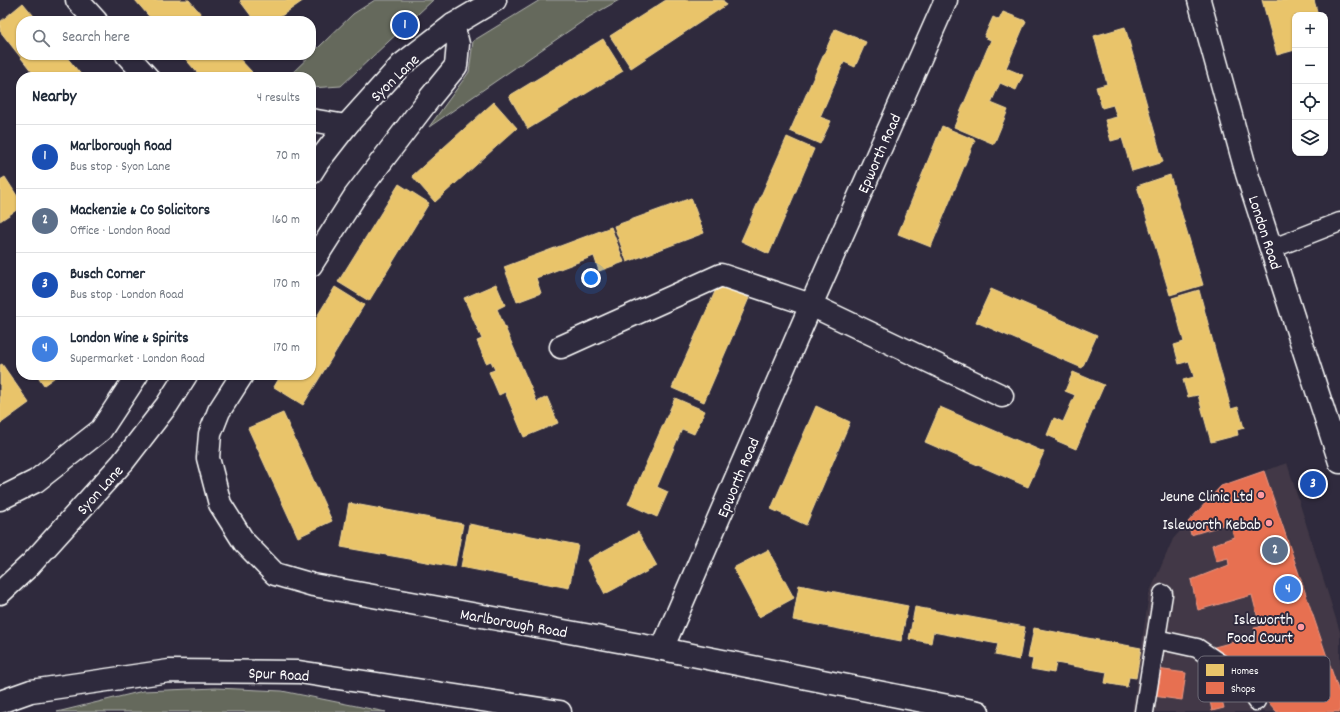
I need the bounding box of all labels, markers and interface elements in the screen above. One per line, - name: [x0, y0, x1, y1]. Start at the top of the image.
- pin: 1: [392, 10, 418, 40]
- map controls: [1292, 12, 1328, 156]
- button: +: [1292, 12, 1328, 48]
- search box: [16, 16, 316, 60]
- icon: search: [30, 27, 52, 49]
- text: Search here: [62, 27, 130, 49]
- button: −: [1292, 48, 1328, 84]
- street label: Syon Lane: [366, 50, 425, 108]
- button: locate: [1292, 84, 1328, 120]
- text: Nearby: [32, 86, 76, 110]
- text: 4 results: [257, 89, 300, 108]
- street label: Epworth Road: [853, 111, 908, 197]
- button: layers: [1292, 120, 1328, 156]
- text: Marlborough Road: [70, 136, 172, 158]
- text: 1: [44, 147, 46, 166]
- text: 70 m: [276, 147, 300, 166]
- text: Bus stop · Syon Lane: [70, 158, 170, 177]
- street label: London Road: [1241, 193, 1286, 273]
- text: Mackenzie & Co Solicitors: [70, 200, 210, 222]
- text: 2: [42, 211, 48, 230]
- text: 160 m: [272, 211, 300, 230]
- text: Office · London Road: [70, 222, 170, 241]
- text: Busch Corner: [70, 264, 145, 286]
- your location: [581, 268, 601, 288]
- text: 3: [42, 275, 48, 294]
- text: 170 m: [273, 275, 300, 294]
- text: Bus stop · London Road: [70, 286, 183, 305]
- text: London Wine & Spirits: [70, 328, 189, 350]
- text: 4: [42, 339, 48, 358]
- text: 170 m: [273, 339, 300, 358]
- text: Supermarket · London Road: [70, 350, 205, 369]
- street label: Epworth Road: [712, 434, 766, 522]
- street label: Syon Lane: [72, 461, 130, 521]
- pin: 3: [1300, 469, 1326, 499]
- place label: Jeune Clinic Ltd: [1160, 486, 1253, 509]
- marker: Jeune Clinic Ltd: [1256, 490, 1266, 500]
- place label: Isleworth Kebab: [1162, 514, 1261, 537]
- marker: Isleworth Kebab: [1264, 518, 1274, 528]
- pin: 2: [1262, 535, 1288, 565]
- pin: 4: [1275, 574, 1301, 604]
- street label: Marlborough Road: [458, 604, 569, 645]
- place label: Isleworth Food Court: [1227, 609, 1293, 650]
- marker: Isleworth Food Court: [1296, 622, 1306, 632]
- legend: [1198, 656, 1330, 702]
- street label: Spur Road: [248, 662, 310, 689]
- text: Homes: [1231, 664, 1259, 680]
- text: Shops: [1231, 682, 1256, 698]

